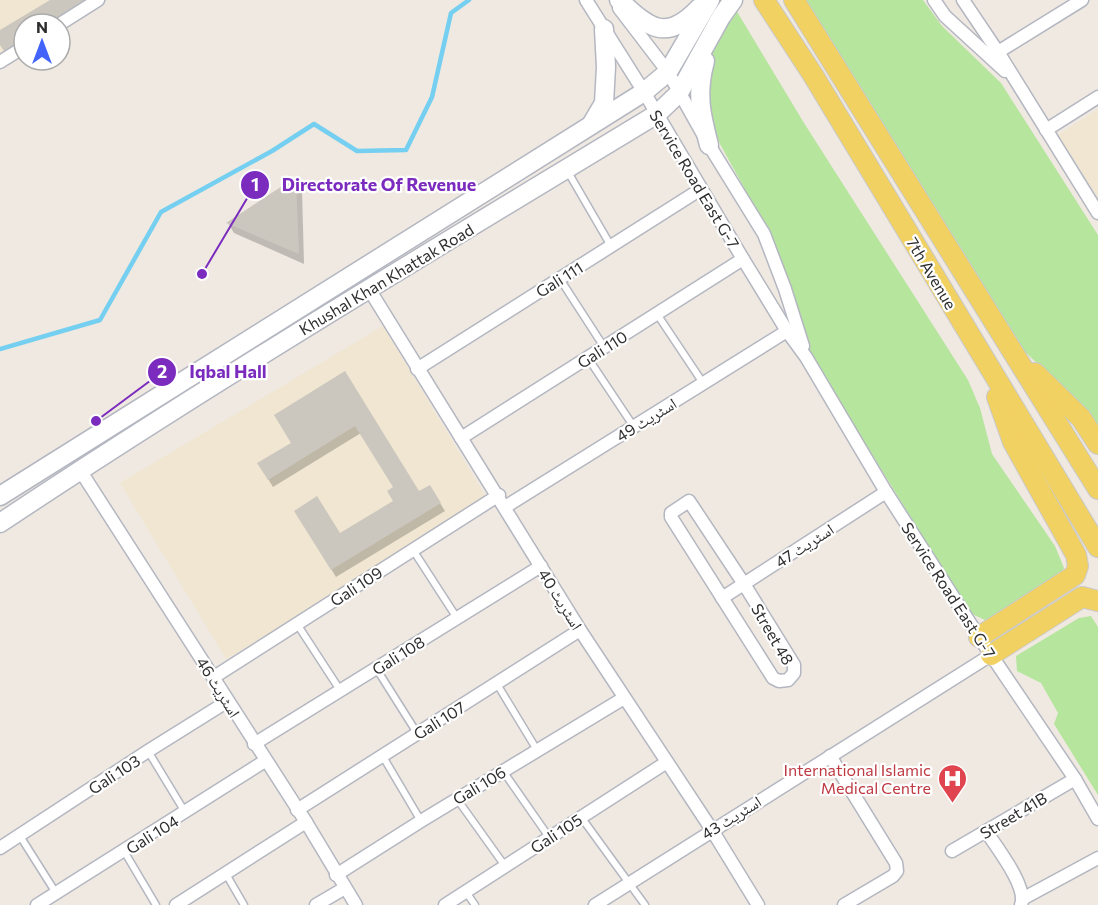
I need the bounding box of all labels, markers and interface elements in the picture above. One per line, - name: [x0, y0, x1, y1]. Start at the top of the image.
- north arrow: [12, 12, 72, 72]
- text: N: [36, 17, 48, 36]
- street label: Service Road East G-7: [646, 106, 744, 252]
- callout: Directorate Of Revenue: [240, 167, 489, 203]
- text: 1: [251, 173, 259, 195]
- text: Directorate Of Revenue: [282, 173, 476, 195]
- street label: Khushal Khan Khattak Road: [295, 219, 477, 339]
- street label: 7th Avenue: [903, 234, 961, 312]
- street label: Gali 111: [532, 257, 586, 301]
- street label: Gali 110: [573, 326, 631, 372]
- callout: Iqbal Hall: [147, 354, 278, 390]
- text: 2: [157, 360, 167, 382]
- text: Iqbal Hall: [189, 360, 267, 382]
- street label: اسٹریٹ 49: [612, 393, 680, 446]
- street label: اسٹریٹ 47: [771, 519, 837, 572]
- street label: Service Road East G-7: [898, 519, 1000, 661]
- street label: Gali 109: [326, 562, 386, 610]
- street label: اسٹریٹ 40: [534, 565, 587, 633]
- street label: Street 48: [748, 600, 798, 668]
- street label: Gali 108: [368, 631, 428, 679]
- street label: اسٹریٹ 46: [192, 653, 245, 721]
- street label: Gali 107: [410, 697, 468, 743]
- street label: Gali 103: [85, 750, 143, 798]
- place label: International Islamic Medical Centre: [783, 760, 931, 797]
- street label: Gali 106: [449, 762, 509, 808]
- hospital icon: International Islamic Medical Centre: [936, 762, 968, 804]
- street label: Street 41B: [976, 788, 1050, 842]
- street label: اسٹریٹ 43: [698, 791, 765, 844]
- street label: Gali 105: [527, 809, 585, 857]
- street label: Gali 104: [122, 810, 182, 857]

